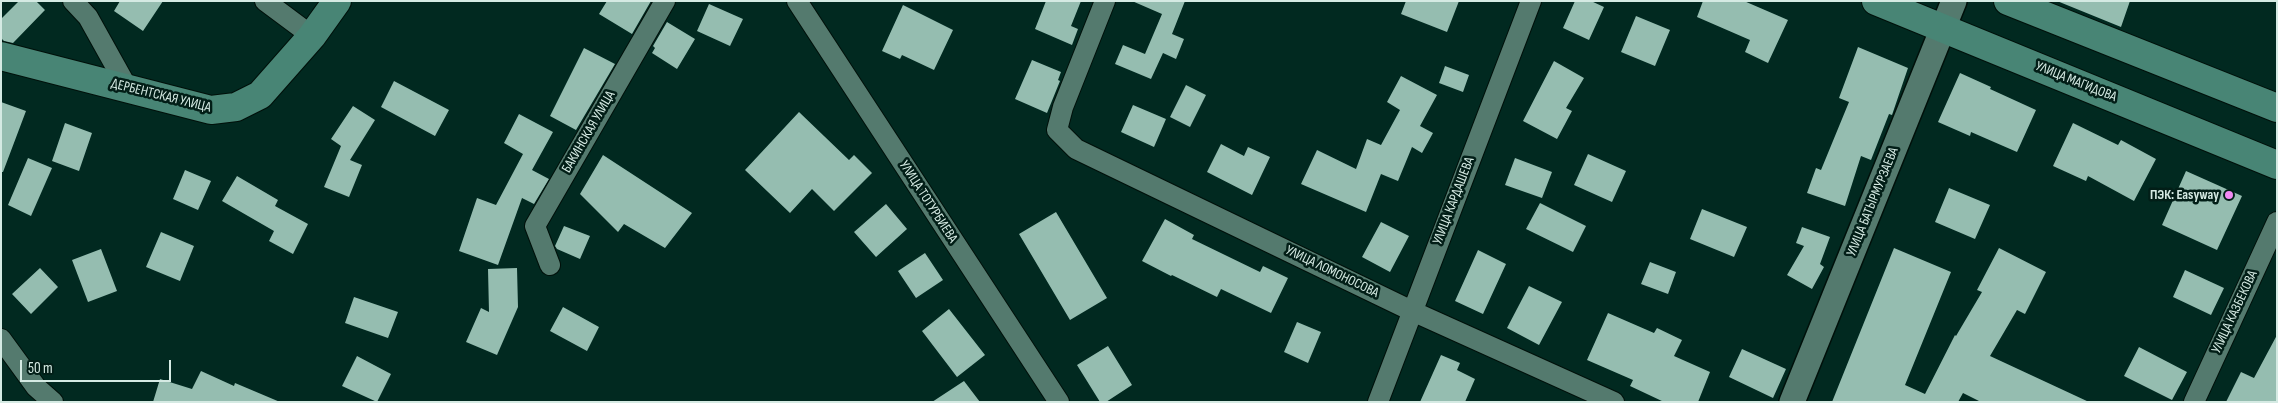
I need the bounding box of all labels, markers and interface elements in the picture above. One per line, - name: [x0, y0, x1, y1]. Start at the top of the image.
- street label: УЛИЦА МАГИДОВА: [2033, 58, 2119, 106]
- street label: ДЕРБЕНТСКАЯ УЛИЦА: [109, 75, 213, 117]
- street label: БАКИНСКАЯ УЛИЦА: [559, 88, 619, 176]
- street label: УЛИЦА БАТЫРМУРЗАЕВА: [1843, 145, 1903, 259]
- street label: УЛИЦА КАРДАШЕВА: [1430, 155, 1478, 247]
- street label: УЛИЦА ТОТУРБИЕВА: [895, 158, 961, 246]
- place label: ПЭК: Easyway: [2150, 187, 2219, 203]
- marker: ПЭК: Easyway: [2223, 189, 2235, 201]
- street label: УЛИЦА ЛОМОНОСОВА: [1283, 242, 1381, 302]
- street label: УЛИЦА КАЗБЕКОВА: [2209, 268, 2261, 356]
- scale bar: [22, 350, 174, 382]
- text: 50 m: [28, 359, 53, 378]

